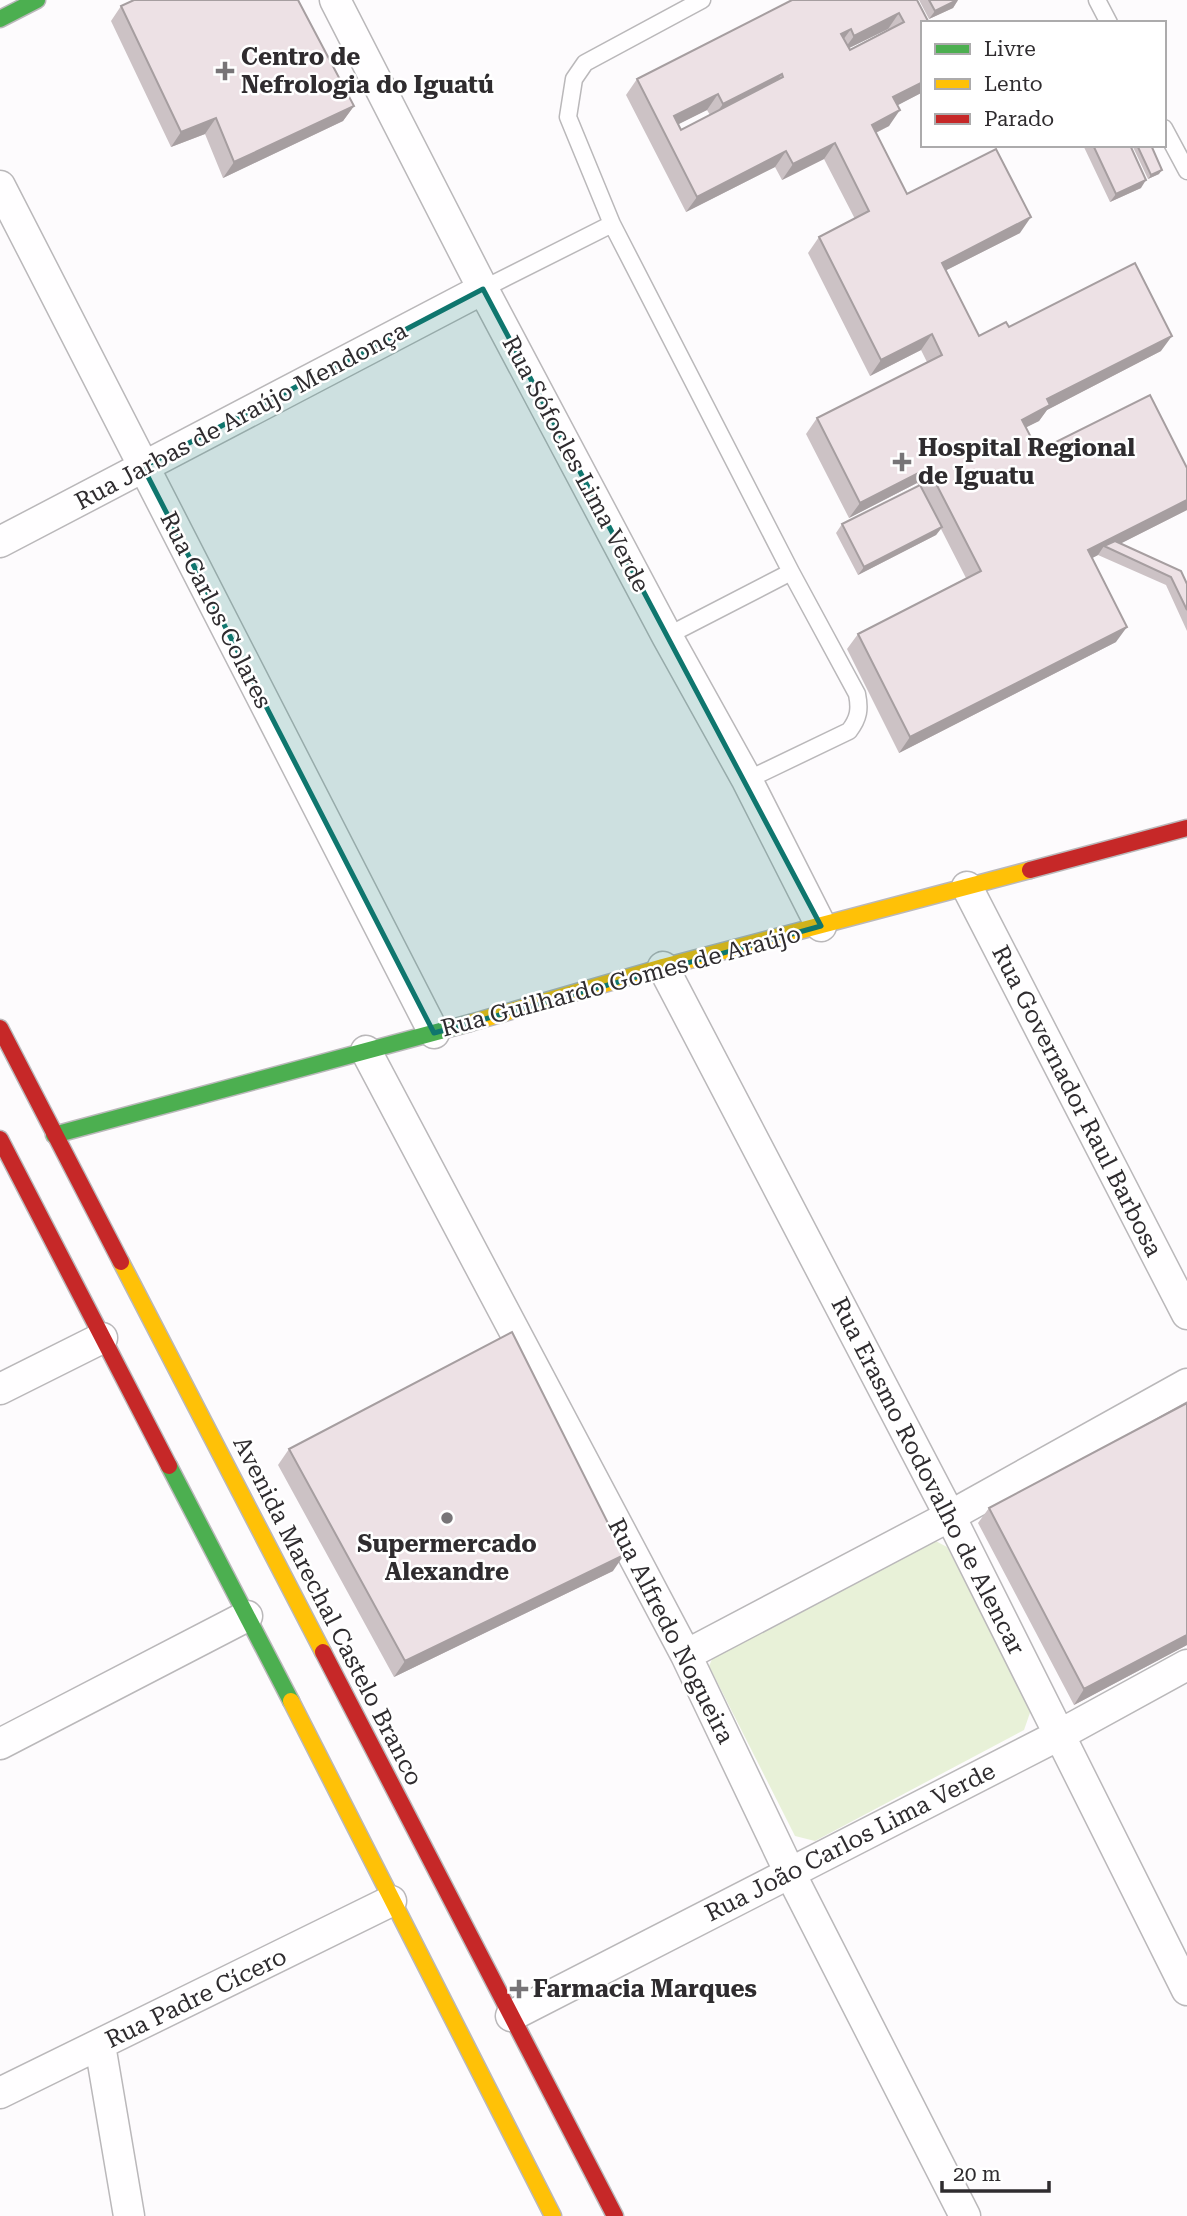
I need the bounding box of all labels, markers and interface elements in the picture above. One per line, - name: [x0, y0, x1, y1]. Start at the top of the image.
- legend: [921, 21, 1166, 147]
- text: Livre: [984, 37, 1036, 61]
- place label: Centro de Nefrologia do Iguatú: [241, 43, 494, 99]
- marker: Centro de Nefrologia do Iguatú: [215, 61, 235, 81]
- text: Lento: [984, 72, 1043, 96]
- text: Parado: [984, 107, 1054, 131]
- street label: Rua Jarbas de Araújo Mendonça: [70, 316, 412, 516]
- street label: Rua Sófocles Lima Verde: [497, 331, 655, 597]
- place label: Hospital Regional de Iguatu: [918, 434, 1135, 490]
- marker: Hospital Regional de Iguatu: [892, 452, 912, 472]
- street label: Rua Carlos Colares: [154, 507, 278, 713]
- street label: Rua Guilhardo Gomes de Araújo: [438, 919, 804, 1043]
- street label: Rua Governador Raul Barbosa: [986, 941, 1168, 1261]
- street label: Rua Erasmo Rodovalho de Alencar: [825, 1293, 1031, 1659]
- street label: Avenida Marechal Castelo Branco: [227, 1432, 429, 1790]
- marker: Supermercado Alexandre: [439, 1510, 455, 1526]
- street label: Rua Alfredo Nogueira: [602, 1514, 740, 1748]
- place label: Supermercado Alexandre: [357, 1530, 537, 1586]
- street label: Rua João Carlos Lima Verde: [700, 1757, 1000, 1927]
- street label: Rua Padre Cícero: [101, 1942, 291, 2054]
- place label: Farmacia Marques: [533, 1975, 757, 2003]
- marker: Farmacia Marques: [511, 1981, 527, 1997]
- scale bar: [942, 2150, 1049, 2194]
- text: 20 m: [953, 2162, 1001, 2186]

